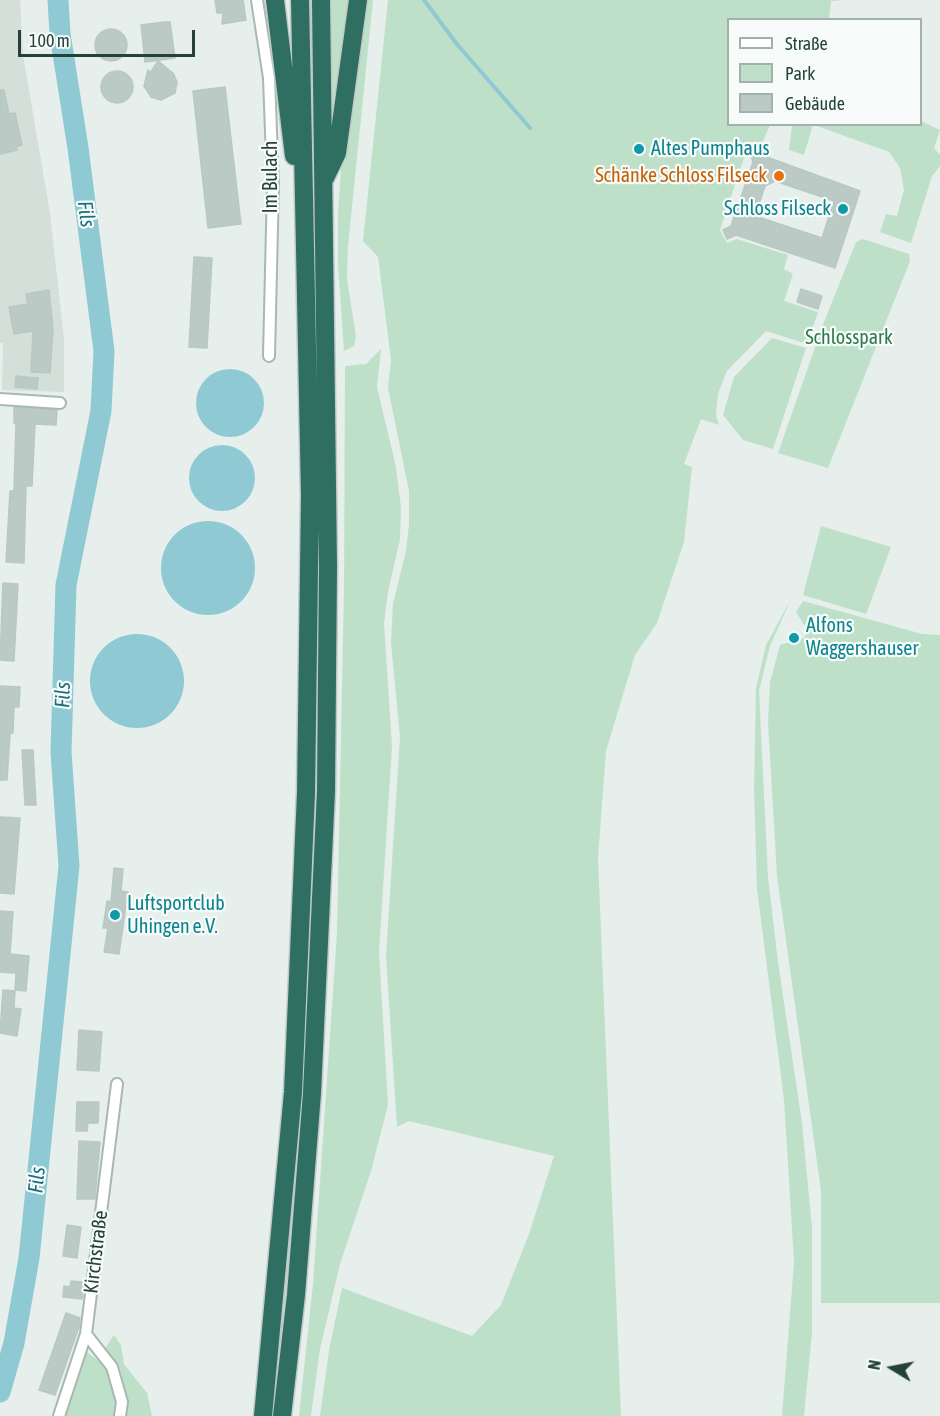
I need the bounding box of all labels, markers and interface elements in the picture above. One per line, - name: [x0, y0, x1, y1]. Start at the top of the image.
- scale bar: [21, 18, 198, 56]
- legend: [727, 18, 922, 126]
- text: 100 m: [29, 30, 70, 51]
- text: Straße: [785, 33, 828, 54]
- text: Park: [785, 63, 815, 84]
- text: Gebäude: [785, 93, 845, 114]
- place label: Altes Pumphaus: [651, 137, 770, 161]
- street label: Im Bulach: [259, 140, 283, 214]
- marker: Altes Pumphaus: [632, 142, 646, 156]
- place label: Schänke Schloss Filseck: [595, 164, 767, 188]
- marker: Schänke Schloss Filseck: [772, 169, 786, 183]
- place label: Schloss Filseck: [724, 197, 831, 221]
- water label: Fils: [72, 199, 100, 229]
- marker: Schloss Filseck: [836, 202, 850, 216]
- park label: Schlosspark: [805, 326, 893, 350]
- place label: Alfons Waggershauser: [806, 614, 918, 661]
- marker: Alfons Waggershauser: [787, 631, 801, 645]
- water label: Fils: [50, 681, 76, 709]
- place label: Luftsportclub Uhingen e.V.: [127, 892, 225, 939]
- marker: Luftsportclub Uhingen e.V.: [108, 908, 122, 922]
- water label: Fils: [23, 1166, 51, 1194]
- street label: Kirchstraße: [79, 1209, 113, 1295]
- north arrow: [862, 1338, 922, 1398]
- text: N: [865, 1359, 884, 1371]

